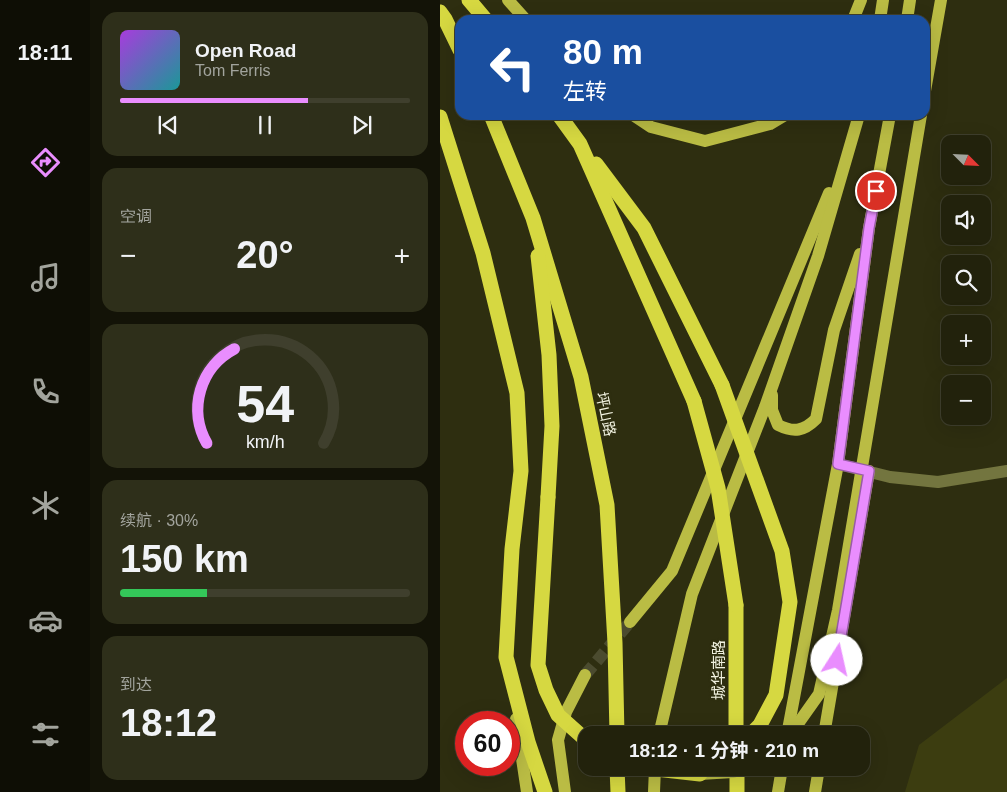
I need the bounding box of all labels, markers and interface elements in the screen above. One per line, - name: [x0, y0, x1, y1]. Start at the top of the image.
- text: 80 m: [563, 32, 643, 71]
- icon: left: [480, 35, 545, 100]
- text: 18:11: [17, 40, 73, 65]
- text: Open Road: [195, 40, 296, 61]
- text: Tom Ferris: [195, 62, 271, 79]
- text: 左转: [563, 79, 607, 104]
- icon: previous: [154, 111, 182, 139]
- icon: pause: [251, 111, 279, 139]
- icon: next: [348, 111, 376, 139]
- north arrow: [941, 135, 991, 185]
- map controls: [941, 135, 991, 425]
- icon: directions: [28, 145, 63, 180]
- pin: [855, 170, 897, 212]
- icon: arrive: [862, 177, 890, 205]
- button: sound: [941, 195, 991, 245]
- text: 空调: [120, 208, 152, 225]
- text: 20°: [236, 234, 294, 276]
- text: −: [120, 240, 136, 271]
- text: +: [394, 240, 410, 271]
- button: search: [941, 255, 991, 305]
- icon: music: [28, 260, 63, 295]
- button: +: [941, 315, 991, 365]
- icon: phone: [28, 374, 63, 409]
- text: 54: [236, 375, 294, 433]
- button: −: [941, 375, 991, 425]
- street label: 坪山路: [593, 390, 619, 438]
- text: km/h: [246, 432, 284, 452]
- icon: climate: [28, 488, 63, 523]
- text: 续航 · 30%: [120, 512, 198, 529]
- text: 150 km: [120, 538, 249, 580]
- icon: car: [28, 603, 63, 638]
- position arrow: [810, 633, 862, 685]
- street label: 城华南路: [710, 640, 727, 700]
- text: 到达: [120, 676, 152, 693]
- text: 18:12: [120, 702, 217, 744]
- speed limit sign: 60: [455, 711, 520, 776]
- icon: filters: [28, 717, 63, 752]
- text: 18:12 · 1 分钟 · 210 m: [629, 740, 819, 761]

